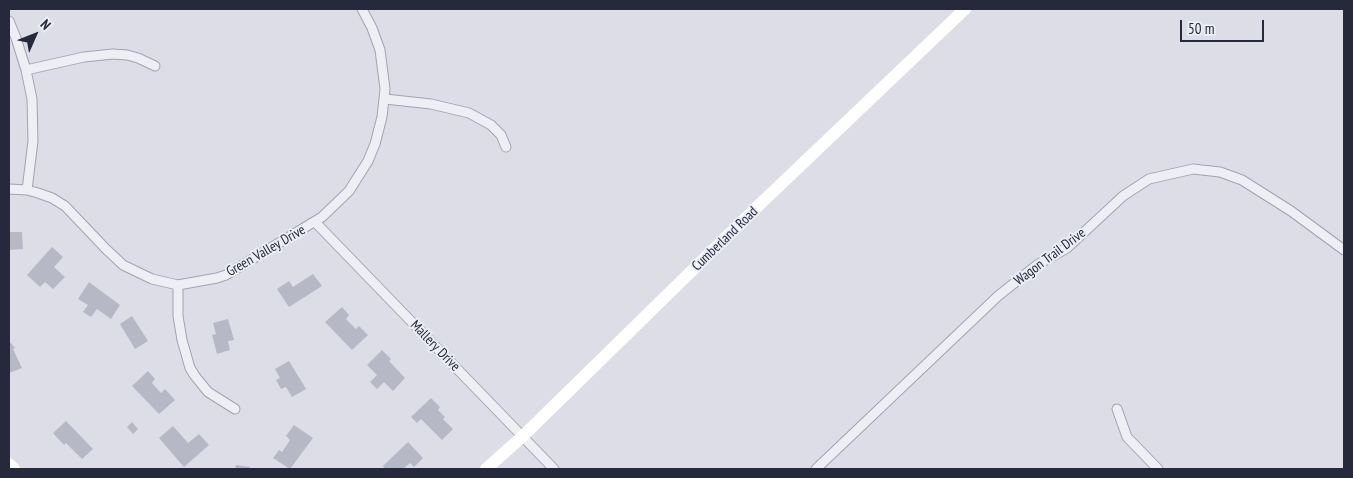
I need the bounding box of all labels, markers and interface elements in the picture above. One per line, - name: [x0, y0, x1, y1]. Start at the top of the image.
- north arrow: [10, 10, 60, 60]
- scale bar: [1183, 10, 1267, 42]
- text: N: [37, 16, 55, 34]
- text: 50 m: [1188, 19, 1214, 38]
- street label: Cumberland Road: [689, 203, 761, 275]
- street label: Green Valley Drive: [223, 222, 309, 280]
- street label: Wagon Trail Drive: [1011, 225, 1089, 289]
- street label: Mallery Drive: [407, 317, 463, 375]

